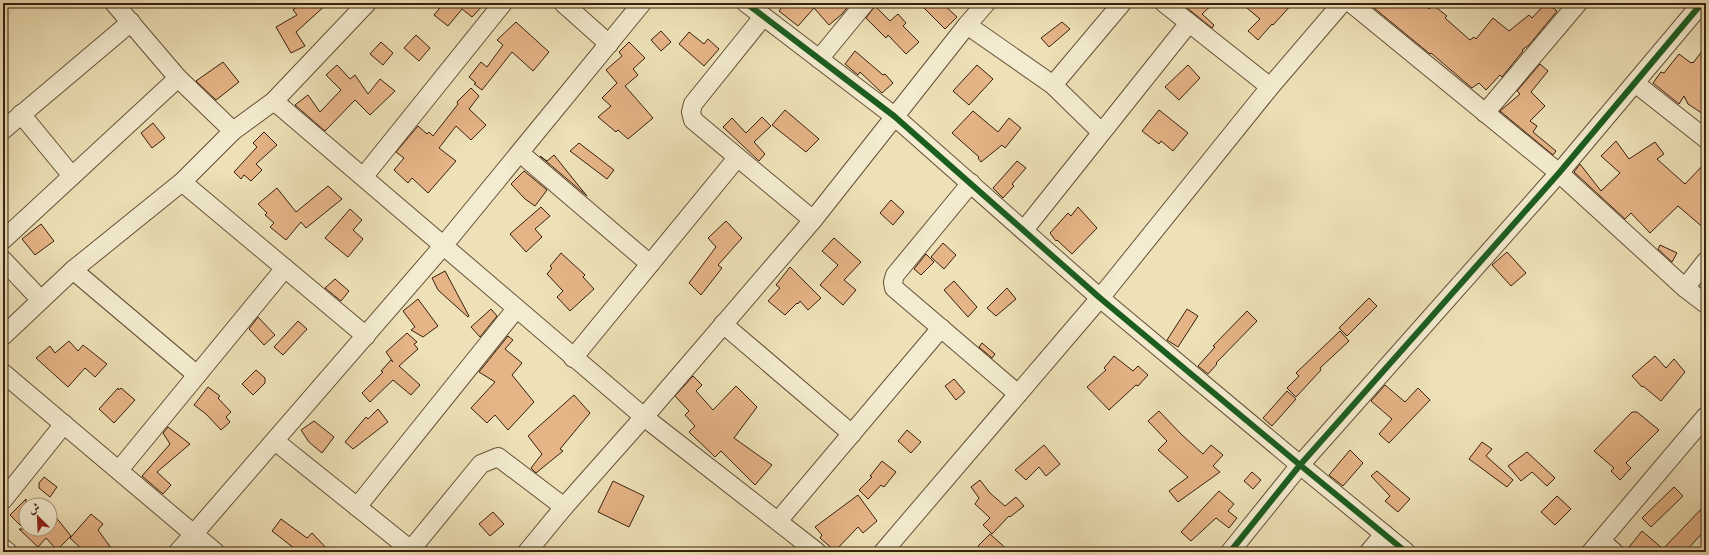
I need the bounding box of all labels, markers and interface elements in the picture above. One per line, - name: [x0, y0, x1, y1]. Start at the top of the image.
- north arrow: [18, 497, 58, 537]
- text: ش: [26, 499, 42, 517]

